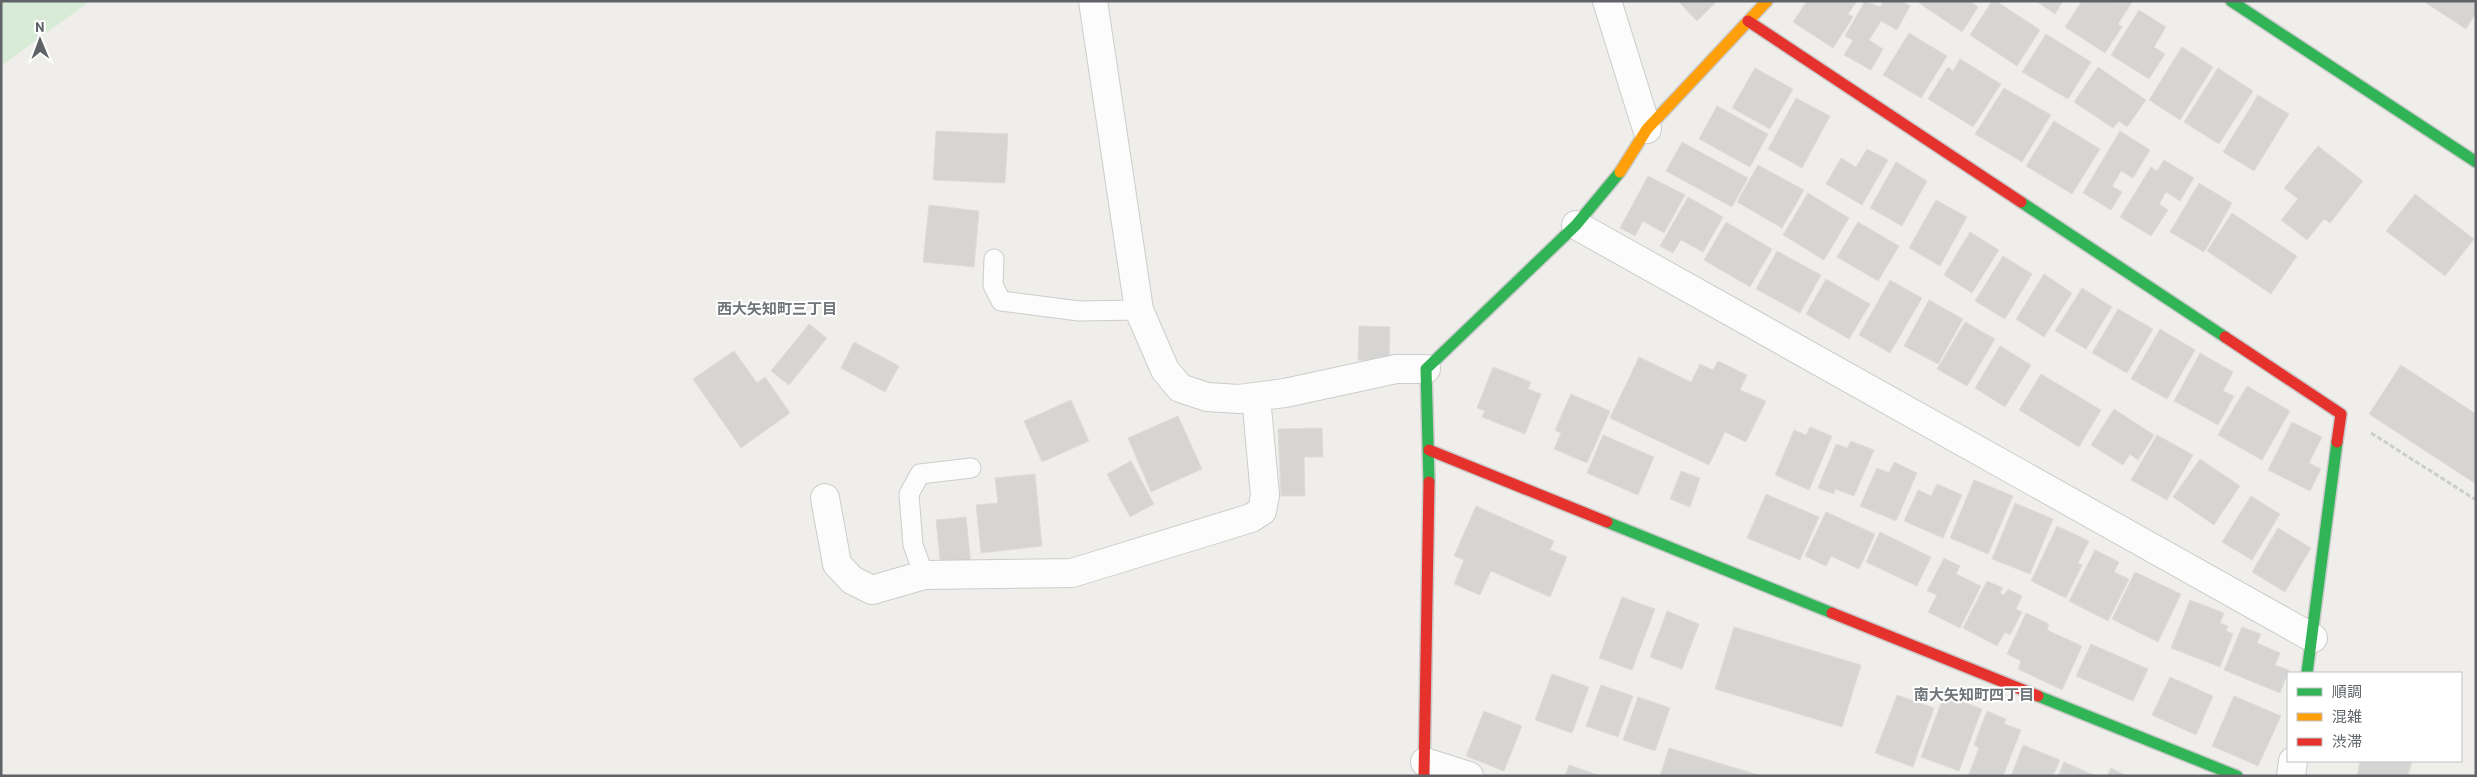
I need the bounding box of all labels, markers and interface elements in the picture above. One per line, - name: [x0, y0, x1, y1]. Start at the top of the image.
- north arrow: [15, 15, 65, 65]
- text: N: [35, 18, 45, 35]
- district label: 西大矢知町三丁目: [717, 299, 837, 317]
- legend: [2287, 672, 2462, 762]
- text: 順調: [2332, 682, 2362, 700]
- district label: 南大矢知町四丁目: [1914, 685, 2034, 703]
- text: 混雑: [2332, 707, 2362, 725]
- text: 渋滞: [2332, 732, 2362, 750]

